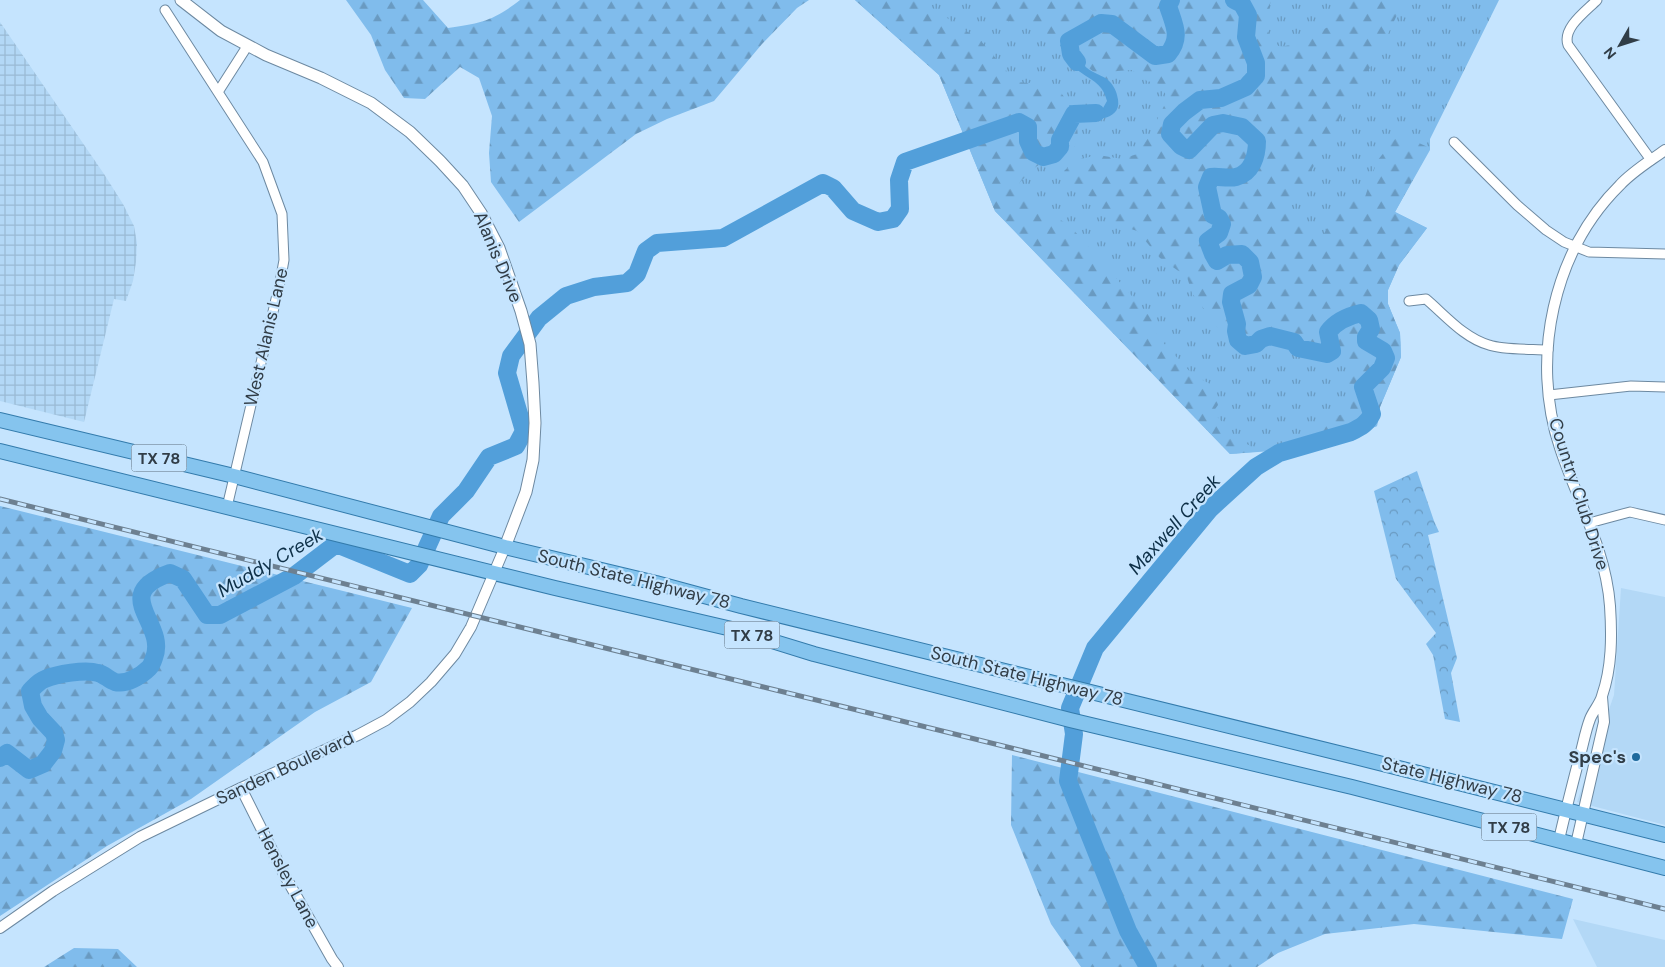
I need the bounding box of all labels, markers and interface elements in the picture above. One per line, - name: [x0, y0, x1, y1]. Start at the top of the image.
- north arrow: [1595, 20, 1645, 70]
- text: N: [1600, 44, 1620, 63]
- street label: Alanis Drive: [468, 208, 528, 306]
- street label: West Alanis Lane: [238, 265, 294, 409]
- street label: Country Club Drive: [1543, 415, 1615, 573]
- road number: TX 78: [132, 444, 186, 472]
- water label: Maxwell Creek: [1123, 469, 1226, 580]
- water label: Muddy Creek: [213, 522, 328, 603]
- street label: South State Highway 78: [535, 543, 733, 615]
- road number: TX 78: [724, 622, 780, 648]
- street label: South State Highway 78: [928, 640, 1126, 712]
- street label: Sanden Boulevard: [212, 726, 358, 810]
- place label: Spec's: [1568, 745, 1626, 769]
- street label: State Highway 78: [1379, 751, 1525, 809]
- marker: Spec's: [1630, 751, 1642, 763]
- road number: TX 78: [1482, 814, 1536, 840]
- street label: Hensley Lane: [251, 824, 325, 932]

